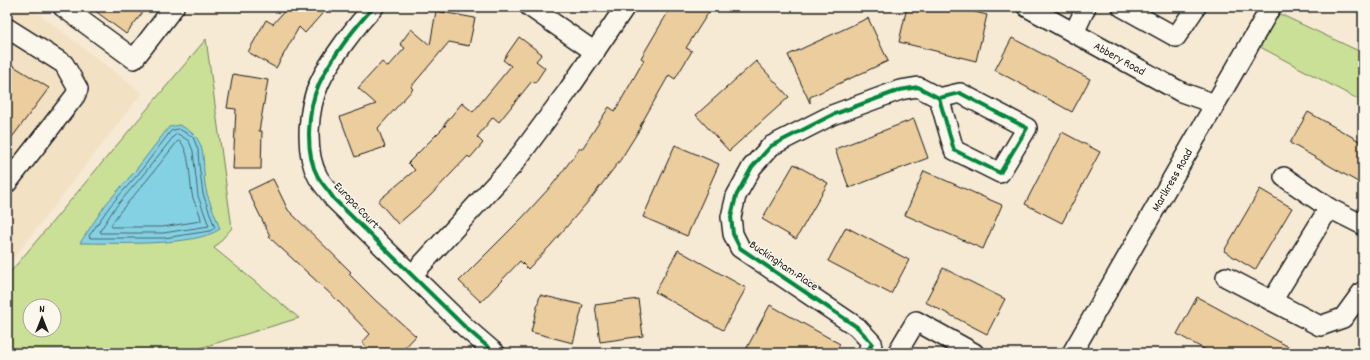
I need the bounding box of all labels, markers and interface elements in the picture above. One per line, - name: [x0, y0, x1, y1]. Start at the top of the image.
- street label: Abbery Road: [1090, 38, 1148, 81]
- street label: Marlkress Road: [1148, 146, 1198, 215]
- street label: Europa Court: [329, 179, 383, 234]
- street label: Buckingham Place: [745, 237, 821, 296]
- north arrow: [22, 298, 62, 338]
- text: N: [39, 302, 45, 318]

